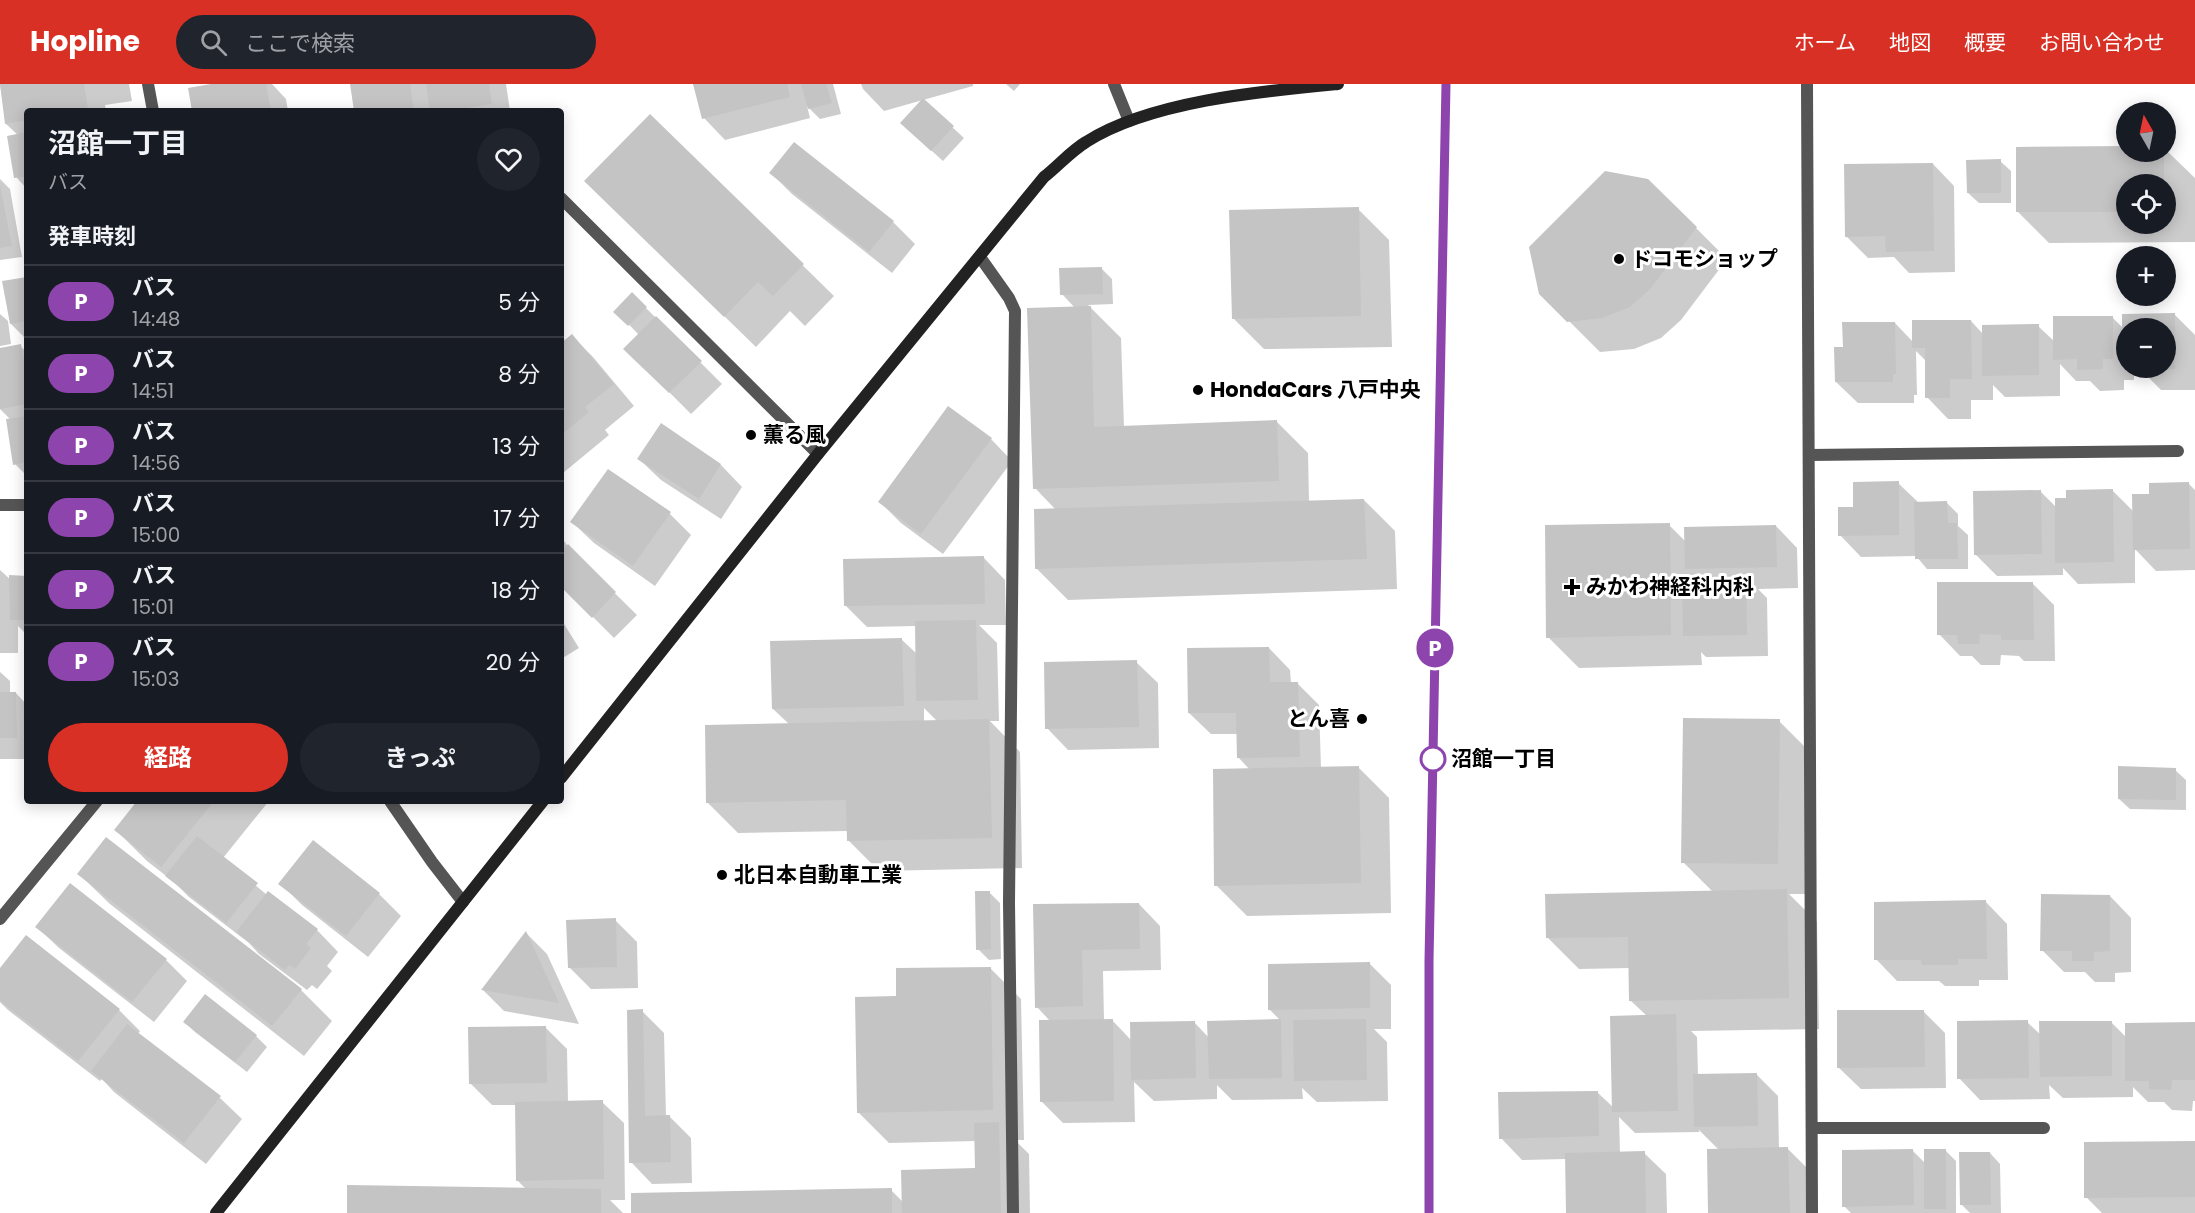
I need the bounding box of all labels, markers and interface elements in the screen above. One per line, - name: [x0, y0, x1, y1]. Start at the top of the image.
- search box: [176, 15, 596, 69]
- text: Hopline: [30, 22, 140, 61]
- icon: search: [197, 26, 230, 59]
- text: ここで検索: [245, 28, 355, 59]
- text: ホーム: [1794, 28, 1856, 57]
- text: 地図: [1889, 28, 1931, 57]
- text: 概要: [1964, 28, 2006, 57]
- text: お問い合わせ: [2039, 28, 2165, 57]
- north arrow: [2116, 102, 2176, 162]
- map controls: [2116, 102, 2176, 378]
- text: 沼館一丁目: [48, 124, 188, 163]
- button: heart: [477, 128, 540, 191]
- text: バス: [48, 168, 88, 196]
- button: locate: [2116, 174, 2176, 234]
- text: 発車時刻: [48, 221, 136, 252]
- place label: ドコモショップ: [1631, 244, 1778, 273]
- button: +: [2116, 246, 2176, 306]
- marker: ドコモショップ: [1612, 252, 1626, 266]
- text: バス: [132, 272, 176, 303]
- text: P: [74, 287, 88, 316]
- text: 5 分: [498, 287, 540, 318]
- text: 14:48: [132, 305, 180, 333]
- button: −: [2116, 318, 2176, 378]
- text: バス: [132, 344, 176, 375]
- text: P: [74, 359, 88, 388]
- text: 8 分: [498, 359, 540, 390]
- place label: HondaCars 八戸中央: [1210, 375, 1421, 404]
- text: 14:51: [132, 377, 174, 405]
- marker: HondaCars 八戸中央: [1191, 383, 1205, 397]
- text: バス: [132, 416, 176, 447]
- place label: 薫る風: [763, 420, 826, 449]
- marker: 薫る風: [744, 428, 758, 442]
- text: P: [74, 431, 88, 460]
- text: 13 分: [492, 431, 540, 462]
- text: 14:56: [132, 449, 181, 477]
- text: バス: [132, 488, 176, 519]
- text: P: [74, 503, 88, 532]
- text: 17 分: [493, 503, 540, 534]
- text: 15:00: [132, 521, 180, 549]
- text: バス: [132, 560, 176, 591]
- place label: みかわ神経科内科: [1586, 572, 1754, 601]
- text: P: [74, 575, 88, 604]
- text: 18 分: [491, 575, 540, 606]
- marker: みかわ神経科内科: [1563, 578, 1581, 596]
- text: 15:01: [132, 593, 174, 621]
- line badge: P: [1416, 628, 1454, 668]
- text: バス: [132, 632, 176, 663]
- text: P: [1428, 634, 1442, 663]
- text: P: [74, 647, 88, 676]
- text: 20 分: [486, 647, 540, 678]
- text: 15:03: [132, 665, 180, 693]
- place label: とん喜: [1287, 704, 1350, 733]
- marker: とん喜: [1355, 712, 1369, 726]
- button: 経路: [48, 723, 288, 792]
- button: きっぷ: [300, 723, 540, 792]
- place label: 沼館一丁目: [1451, 744, 1556, 773]
- marker: 沼館一丁目: [1420, 746, 1446, 772]
- place label: 北日本自動車工業: [734, 860, 902, 889]
- marker: 北日本自動車工業: [715, 868, 729, 882]

